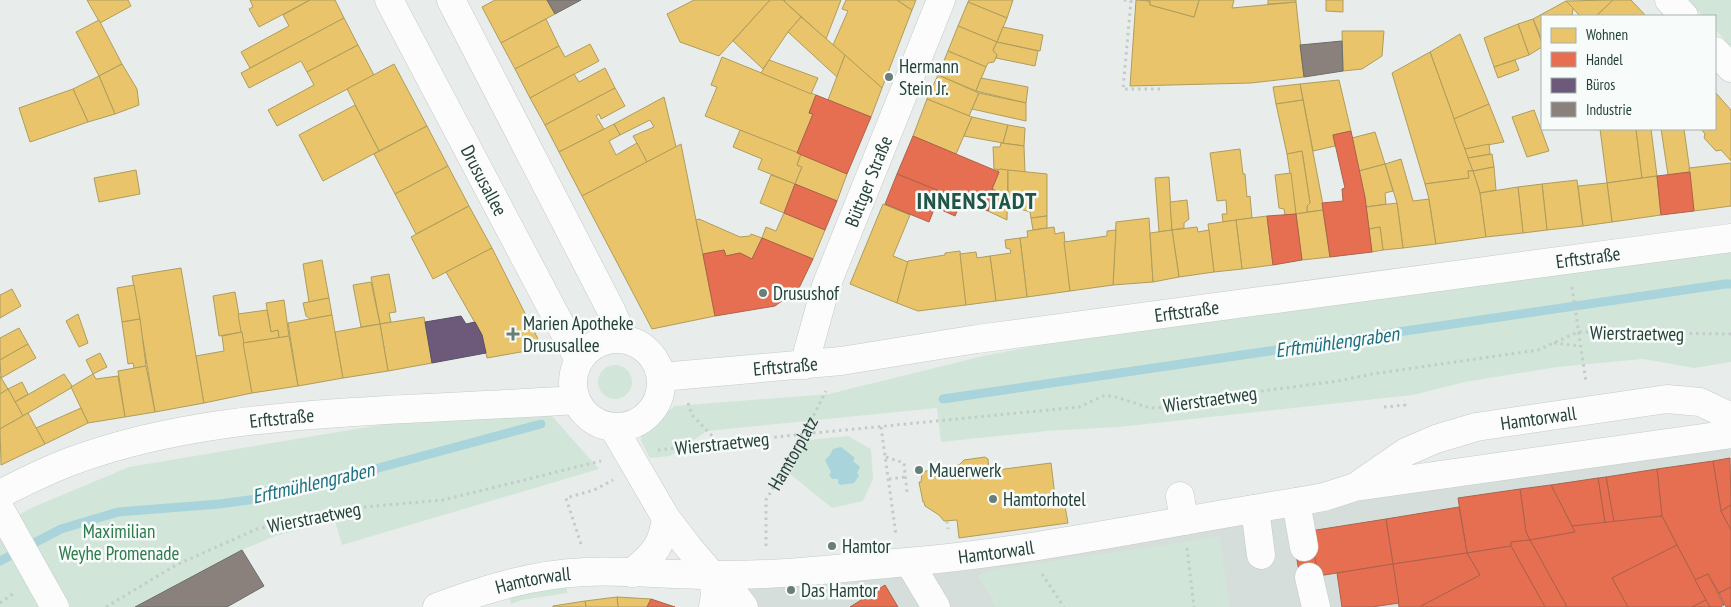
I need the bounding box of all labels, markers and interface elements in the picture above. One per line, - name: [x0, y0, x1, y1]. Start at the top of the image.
- legend: [1541, 15, 1716, 130]
- text: Wohnen: [1586, 25, 1628, 44]
- text: Handel: [1586, 50, 1623, 69]
- place label: Hermann Stein Jr.: [899, 54, 959, 100]
- marker: Hermann Stein Jr.: [883, 71, 895, 83]
- text: Büros: [1586, 75, 1615, 94]
- text: Industrie: [1586, 100, 1632, 119]
- street label: Büttger Straße: [839, 132, 897, 230]
- street label: Drususallee: [456, 141, 513, 220]
- district label: INNENSTADT: [917, 185, 1037, 216]
- street label: Erftstraße: [1554, 241, 1622, 273]
- place label: Drusushof: [773, 281, 840, 305]
- marker: Drusushof: [757, 287, 769, 299]
- street label: Erftstraße: [1153, 295, 1221, 327]
- place label: Marien Apotheke Drususallee: [523, 311, 634, 357]
- water label: Erftmühlengraben: [1274, 320, 1402, 364]
- street label: Wierstraetweg: [1590, 320, 1684, 346]
- marker: Marien Apotheke Drususallee: [507, 328, 519, 340]
- street label: Erftstraße: [752, 351, 819, 381]
- street label: Wierstraetweg: [1162, 381, 1258, 417]
- street label: Hamtorwall: [1499, 400, 1578, 435]
- street label: Erftstraße: [248, 403, 315, 433]
- street label: Hamtorplatz: [762, 412, 823, 494]
- street label: Wierstraetweg: [674, 426, 770, 460]
- water label: Erftmühlengraben: [249, 456, 378, 510]
- place label: Mauerwerk: [929, 458, 1002, 482]
- marker: Mauerwerk: [913, 464, 925, 476]
- place label: Hamtorhotel: [1003, 487, 1086, 511]
- marker: Hamtorhotel: [987, 493, 999, 505]
- street label: Wierstraetweg: [265, 496, 363, 538]
- park label: Maximilian Weyhe Promenade: [59, 519, 179, 565]
- place label: Hamtor: [842, 534, 891, 558]
- street label: Hamtorwall: [957, 535, 1036, 569]
- marker: Hamtor: [826, 540, 838, 552]
- street label: Hamtorwall: [492, 561, 572, 599]
- place label: Das Hamtor: [801, 578, 878, 602]
- marker: Das Hamtor: [785, 584, 797, 596]

